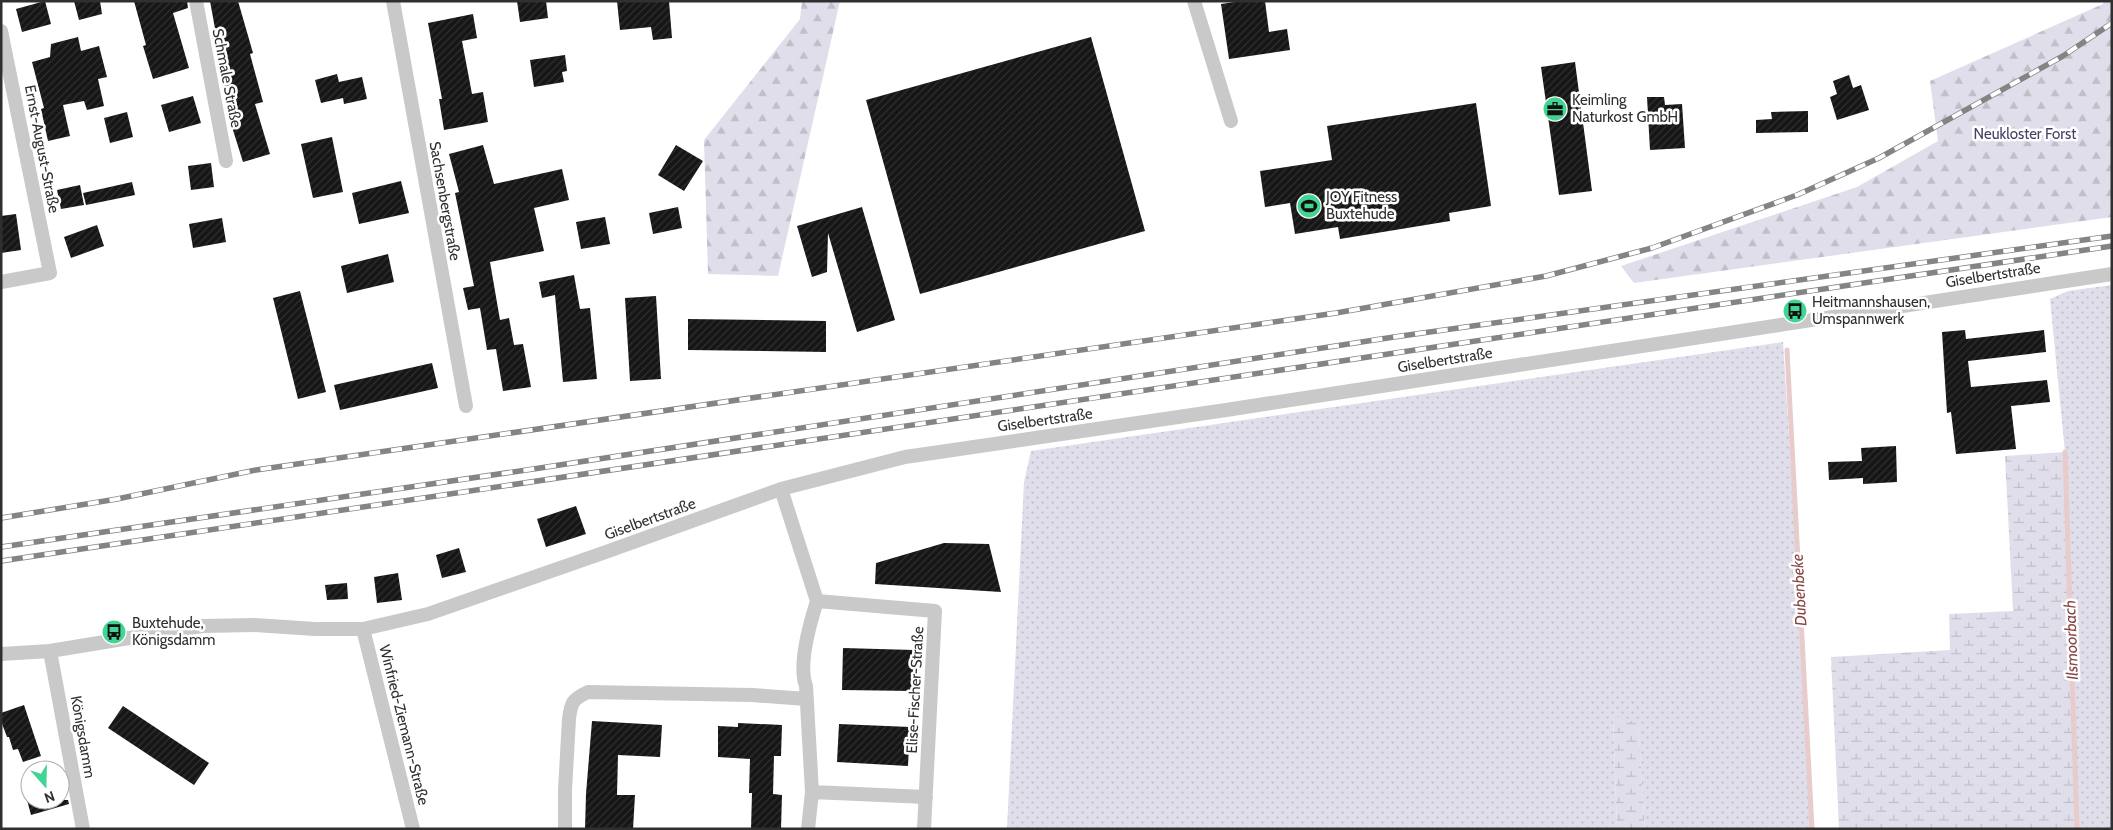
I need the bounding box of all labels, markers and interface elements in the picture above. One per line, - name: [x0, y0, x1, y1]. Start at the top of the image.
- street label: Schmale Straße: [209, 27, 245, 129]
- street label: Ernst-August-Straße: [21, 83, 63, 215]
- place label: Keimling Naturkost GmbH: [1572, 91, 1678, 126]
- office icon: Keimling Naturkost GmbH: [1542, 96, 1568, 122]
- park label: Neukloster Forst: [1974, 125, 2076, 143]
- street label: Sachsenbergstraße: [426, 140, 464, 262]
- place label: JOY Fitness Buxtehude: [1325, 188, 1397, 223]
- sports icon: JOY Fitness Buxtehude: [1296, 193, 1322, 219]
- street label: Giselbertstraße: [1944, 259, 2042, 291]
- place label: Heitmannshausen, Umspannwerk: [1812, 293, 1930, 328]
- bus stop icon: Heitmannshausen, Umspannwerk: [1782, 298, 1808, 324]
- street label: Giselbertstraße: [1396, 344, 1494, 376]
- street label: Giselbertstraße: [996, 404, 1094, 436]
- street label: Giselbertstraße: [602, 494, 698, 544]
- water label: Dubenbeke: [1788, 554, 1810, 626]
- water label: Ilsmoorbach: [2060, 600, 2082, 680]
- place label: Buxtehude, Königsdamm: [132, 614, 215, 649]
- bus stop icon: Buxtehude, Königsdamm: [101, 619, 127, 645]
- street label: Elise-Fischer-Straße: [903, 626, 927, 754]
- street label: Winfried-Ziemann-Straße: [375, 643, 433, 807]
- street label: Königsdamm: [67, 694, 99, 780]
- north arrow: [20, 760, 70, 810]
- text: N: [42, 787, 57, 807]

